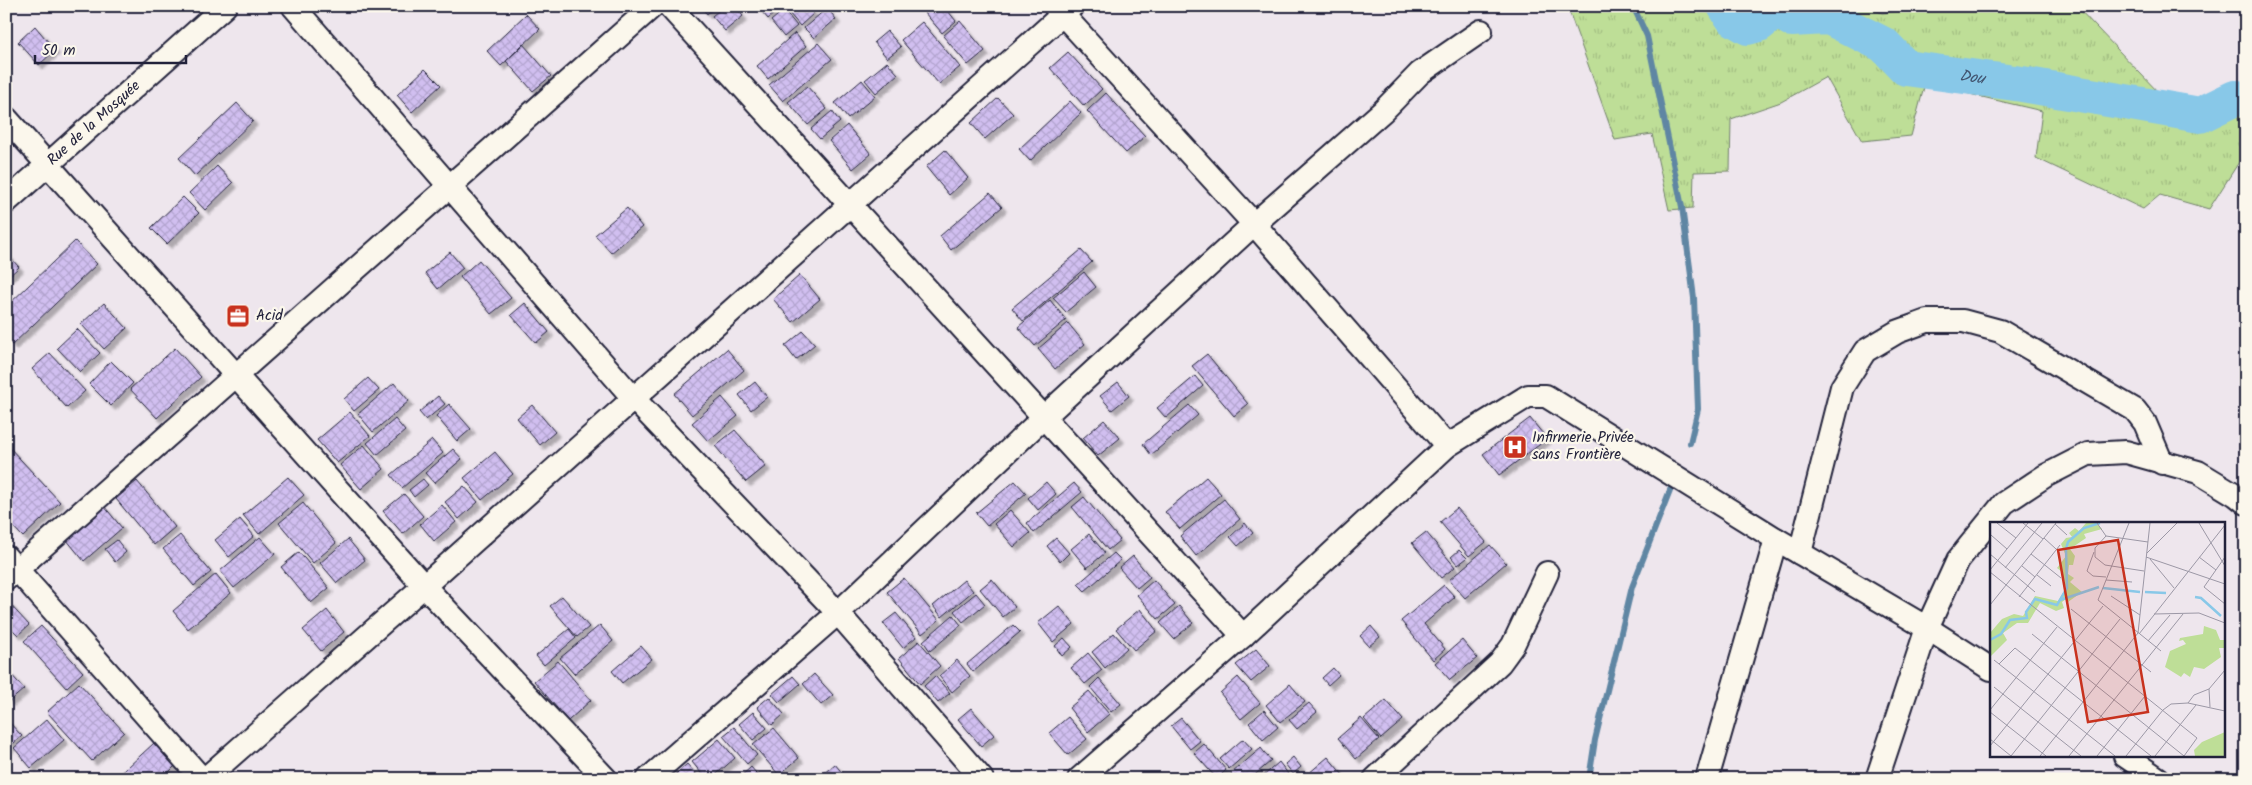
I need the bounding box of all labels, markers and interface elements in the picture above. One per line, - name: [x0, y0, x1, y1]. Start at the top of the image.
- scale bar: [35, 32, 186, 64]
- text: 50 m: [42, 39, 76, 63]
- water label: Dou: [1958, 63, 1989, 92]
- street label: Rue de la Mosquée: [42, 75, 146, 172]
- office icon: Acid: [225, 303, 251, 329]
- place label: Acid: [256, 304, 283, 328]
- place label: Infirmerie Privée sans Frontière: [1532, 426, 1634, 467]
- hospital icon: Infirmerie Privée sans Frontière: [1502, 434, 1528, 460]
- inset map: [1990, 522, 2224, 758]

